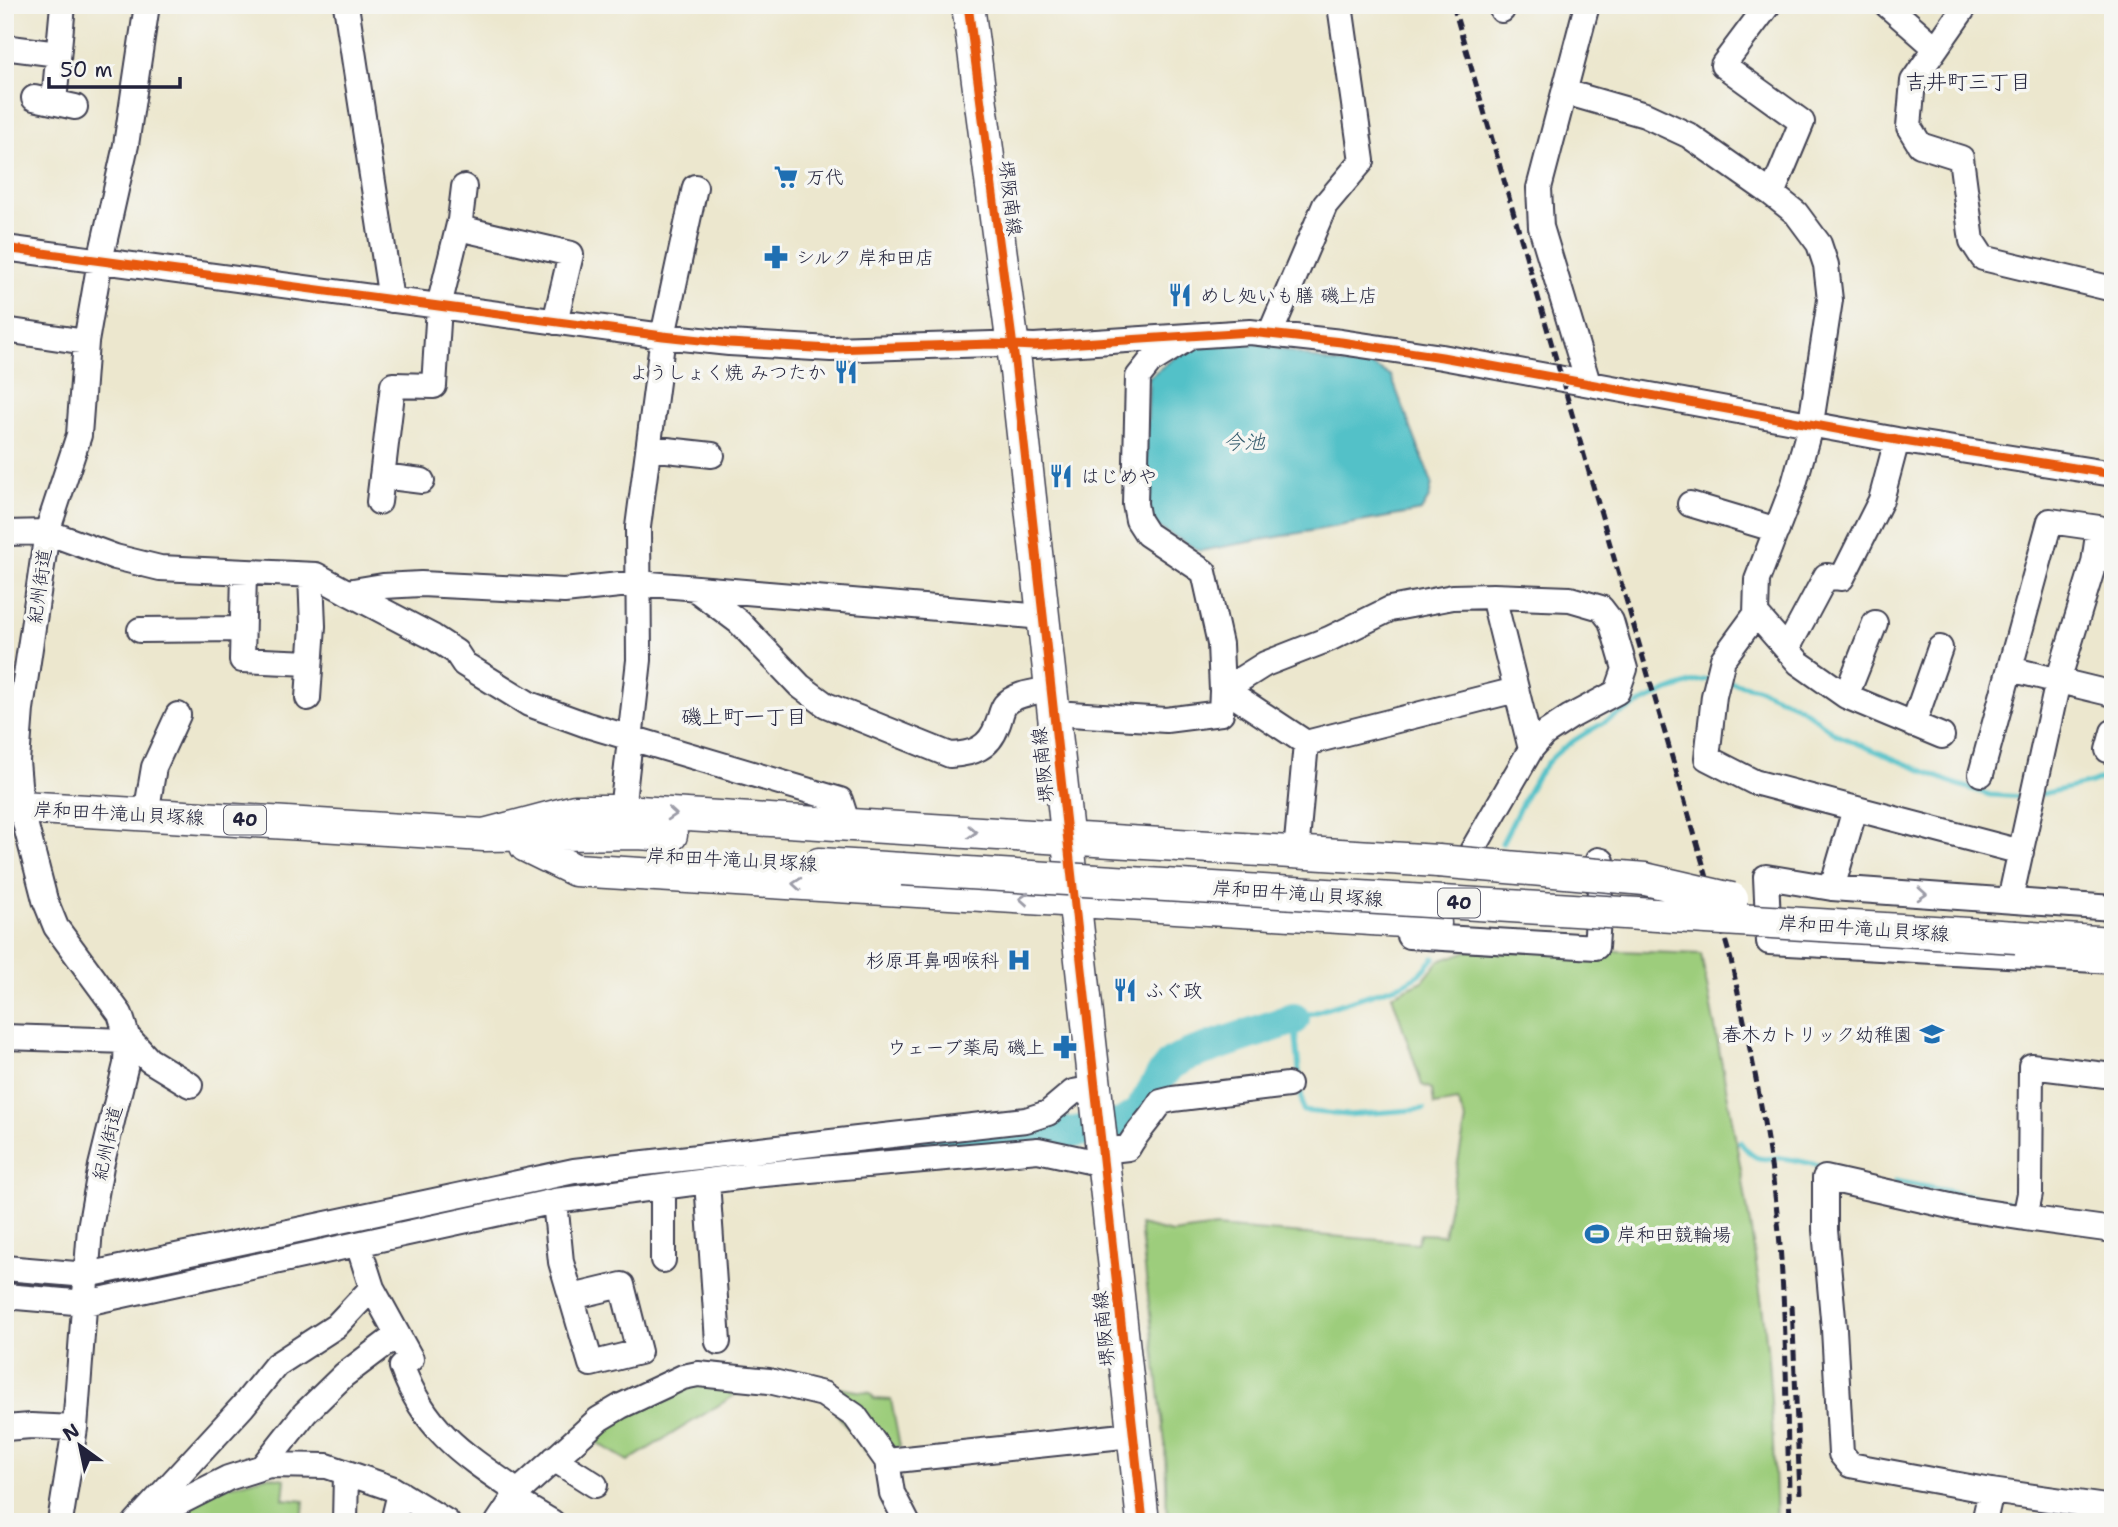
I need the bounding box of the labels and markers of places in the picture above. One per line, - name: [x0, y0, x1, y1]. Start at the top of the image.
- supermarket icon: 万代: [772, 163, 800, 191]
- place label: 万代: [806, 165, 844, 190]
- pharmacy icon: シルク 岸和田店: [762, 243, 790, 271]
- place label: シルク 岸和田店: [796, 245, 934, 270]
- restaurant icon: めし処いも膳 磯上店: [1166, 281, 1194, 309]
- place label: めし処いも膳 磯上店: [1200, 283, 1377, 308]
- restaurant icon: ようしょく焼 みつたか: [832, 358, 860, 386]
- place label: ようしょく焼 みつたか: [630, 360, 826, 385]
- restaurant icon: はじめや: [1047, 462, 1075, 490]
- place label: はじめや: [1081, 464, 1157, 489]
- hospital icon: 杉原耳鼻咽喉科: [1005, 946, 1033, 974]
- place label: 杉原耳鼻咽喉科: [866, 948, 999, 973]
- restaurant icon: ふぐ政: [1111, 976, 1139, 1004]
- place label: ふぐ政: [1145, 978, 1202, 1003]
- school or university icon: 春木カトリック幼稚園: [1918, 1020, 1946, 1048]
- place label: 春木カトリック幼稚園: [1722, 1022, 1912, 1047]
- pharmacy icon: ウェーブ薬局 磯上: [1051, 1033, 1079, 1061]
- place label: ウェーブ薬局 磯上: [887, 1035, 1045, 1060]
- sports icon: 岸和田競輪場: [1583, 1220, 1611, 1248]
- place label: 岸和田競輪場: [1617, 1222, 1731, 1247]

